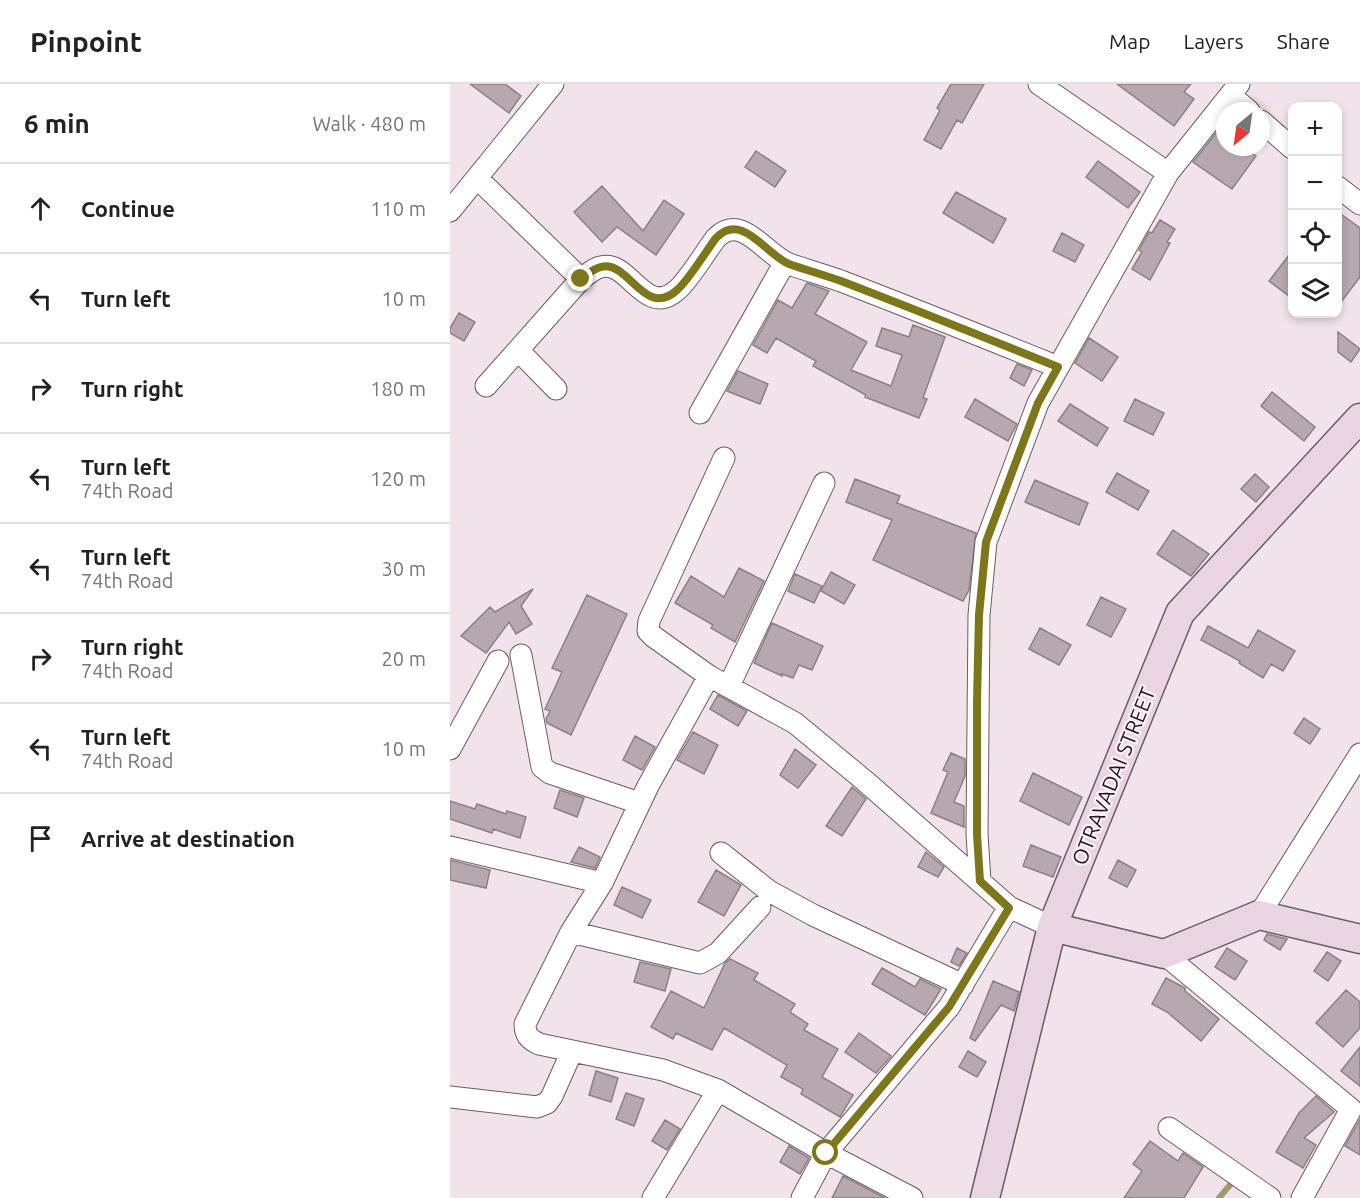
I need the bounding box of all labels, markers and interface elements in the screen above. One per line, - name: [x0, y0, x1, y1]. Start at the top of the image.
- text: Pinpoint: [30, 26, 142, 57]
- text: Map: [1109, 29, 1150, 53]
- text: Layers: [1183, 29, 1244, 53]
- text: Share: [1277, 29, 1330, 53]
- north arrow: [1216, 102, 1270, 156]
- map controls: [1288, 102, 1342, 318]
- button: +: [1288, 102, 1342, 156]
- text: 6 min: [24, 109, 90, 138]
- text: Walk · 480 m: [313, 112, 426, 135]
- button: −: [1288, 156, 1342, 210]
- icon: ahead: [24, 192, 57, 225]
- text: Continue: [81, 196, 175, 221]
- text: 110 m: [370, 197, 426, 220]
- button: locate: [1288, 210, 1342, 264]
- button: layers: [1288, 264, 1342, 318]
- route end: [567, 265, 593, 291]
- icon: left: [24, 282, 57, 315]
- text: Turn left: [81, 286, 171, 311]
- text: 10 m: [382, 287, 426, 310]
- icon: right: [24, 372, 57, 405]
- text: Turn right: [81, 376, 183, 401]
- text: 180 m: [370, 377, 426, 400]
- text: Turn left: [81, 454, 171, 479]
- icon: left: [24, 462, 57, 495]
- text: 120 m: [370, 467, 426, 490]
- text: 74th Road: [81, 479, 174, 502]
- text: Turn left: [81, 544, 171, 569]
- icon: left: [24, 552, 57, 585]
- text: 30 m: [382, 557, 426, 580]
- text: 74th Road: [81, 569, 174, 592]
- text: Turn right: [81, 634, 183, 659]
- icon: right: [24, 642, 57, 675]
- text: 20 m: [382, 647, 426, 670]
- text: 74th Road: [81, 659, 174, 682]
- street label: OTRAVADAI STREET: [1066, 684, 1160, 868]
- text: Turn left: [81, 724, 171, 749]
- icon: left: [24, 732, 57, 765]
- text: 10 m: [382, 737, 426, 760]
- text: 74th Road: [81, 749, 174, 772]
- icon: arrive: [24, 822, 57, 855]
- text: Arrive at destination: [81, 826, 295, 851]
- route start: [812, 1139, 838, 1165]

